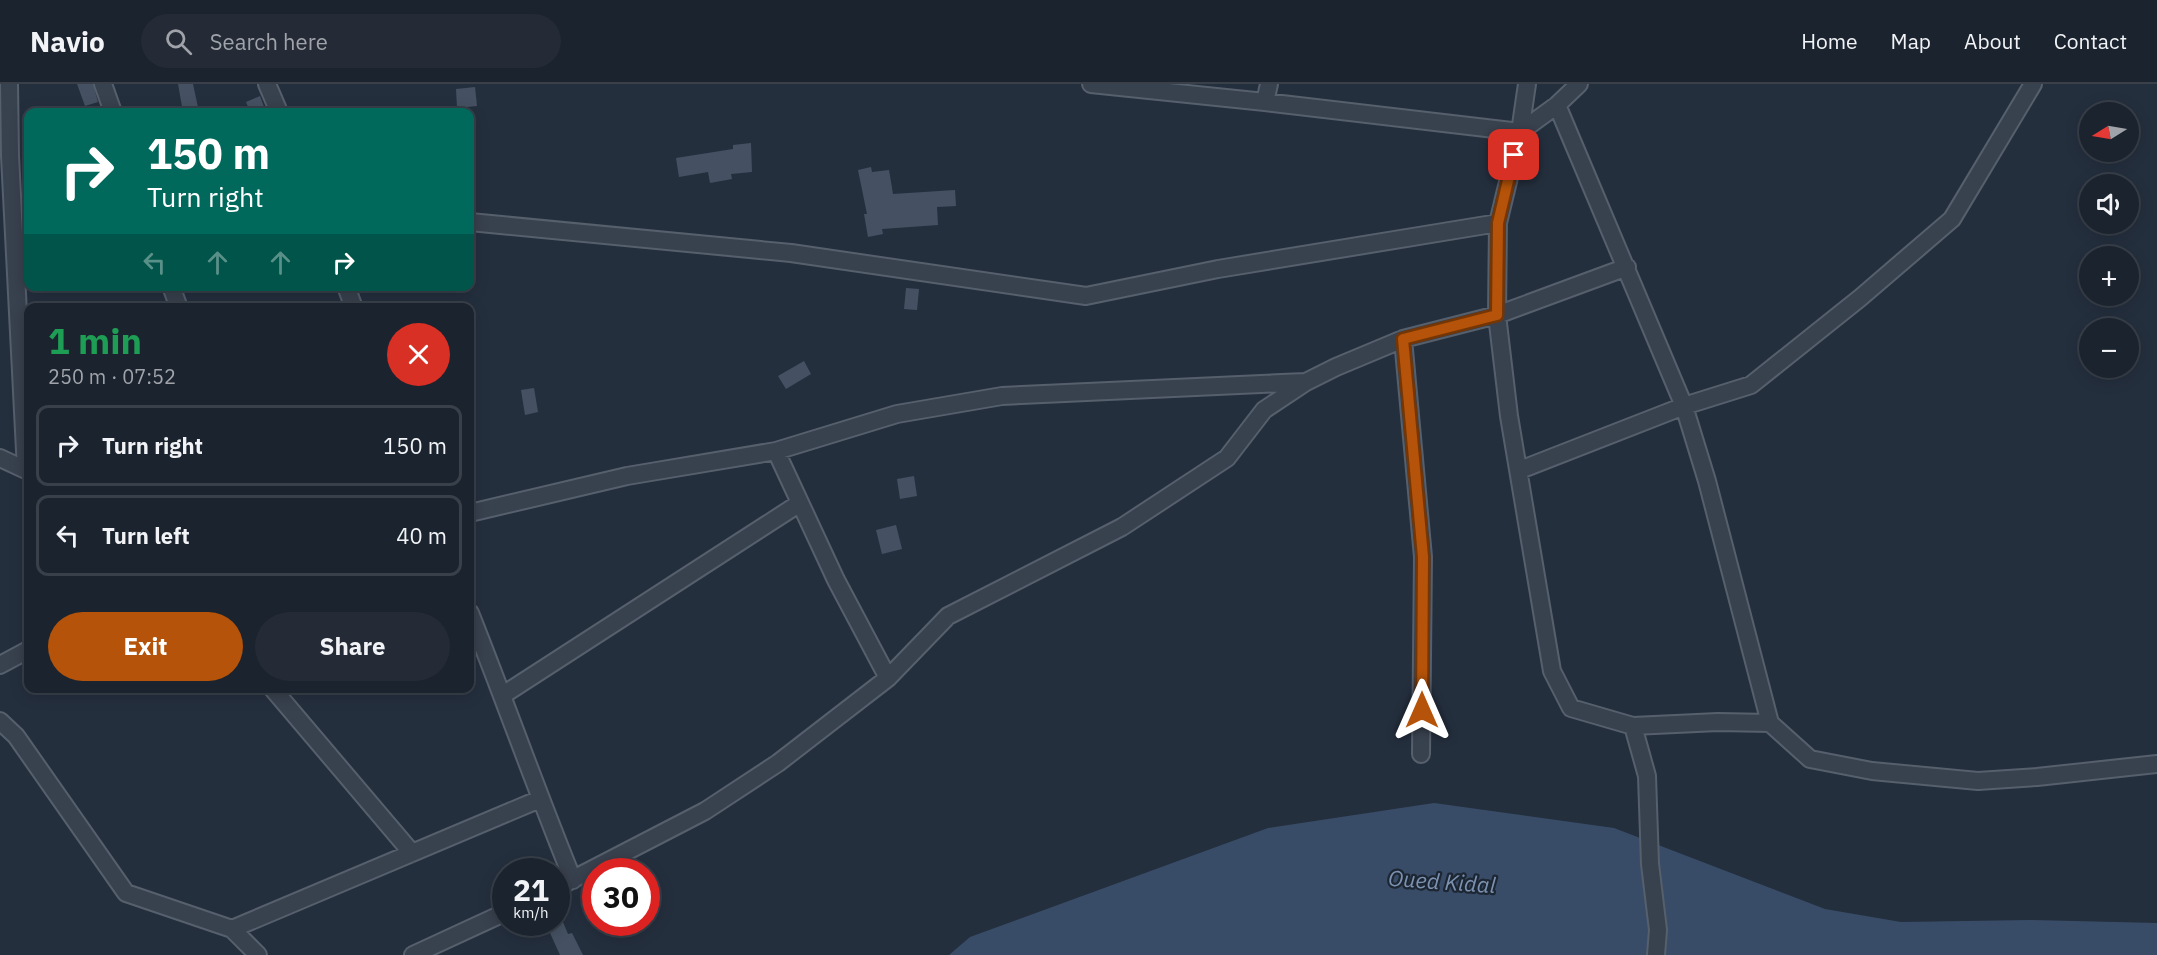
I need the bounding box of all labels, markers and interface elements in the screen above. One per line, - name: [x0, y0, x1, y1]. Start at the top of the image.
- search box: [141, 14, 561, 68]
- text: Navio: [30, 23, 105, 60]
- icon: search: [162, 25, 195, 58]
- text: Search here: [210, 27, 328, 56]
- text: Home: [1801, 27, 1858, 55]
- text: Map: [1891, 27, 1931, 55]
- text: About: [1964, 27, 2021, 55]
- text: Contact: [2054, 27, 2127, 55]
- north arrow: [2079, 102, 2139, 162]
- map controls: [2079, 102, 2139, 378]
- text: 150 m: [147, 126, 270, 181]
- pin: [1488, 129, 1539, 180]
- icon: right: [48, 132, 126, 210]
- icon: arrive: [1497, 138, 1530, 171]
- button: sound: [2079, 174, 2139, 234]
- text: Turn right: [147, 179, 264, 214]
- icon: left: [138, 246, 171, 279]
- icon: ahead: [201, 246, 234, 279]
- icon: ahead: [264, 246, 297, 279]
- icon: right: [327, 246, 360, 279]
- button: +: [2079, 246, 2139, 306]
- text: 1 min: [48, 317, 142, 364]
- button: −: [2079, 318, 2139, 378]
- button: close: [387, 323, 450, 386]
- text: 250 m · 07:52: [48, 363, 176, 390]
- icon: right: [51, 429, 84, 462]
- text: Turn right: [102, 431, 203, 460]
- text: 150 m: [383, 431, 447, 460]
- icon: left: [51, 519, 84, 552]
- text: Turn left: [102, 521, 190, 550]
- text: 40 m: [396, 521, 447, 550]
- button: Exit: [48, 612, 243, 681]
- button: Share: [255, 612, 450, 681]
- position arrow: [1390, 678, 1454, 742]
- speed limit sign: 30: [582, 858, 660, 936]
- water label: Oued Kidal: [1387, 863, 1497, 899]
- text: 21: [513, 870, 549, 909]
- text: km/h: [513, 903, 549, 922]

